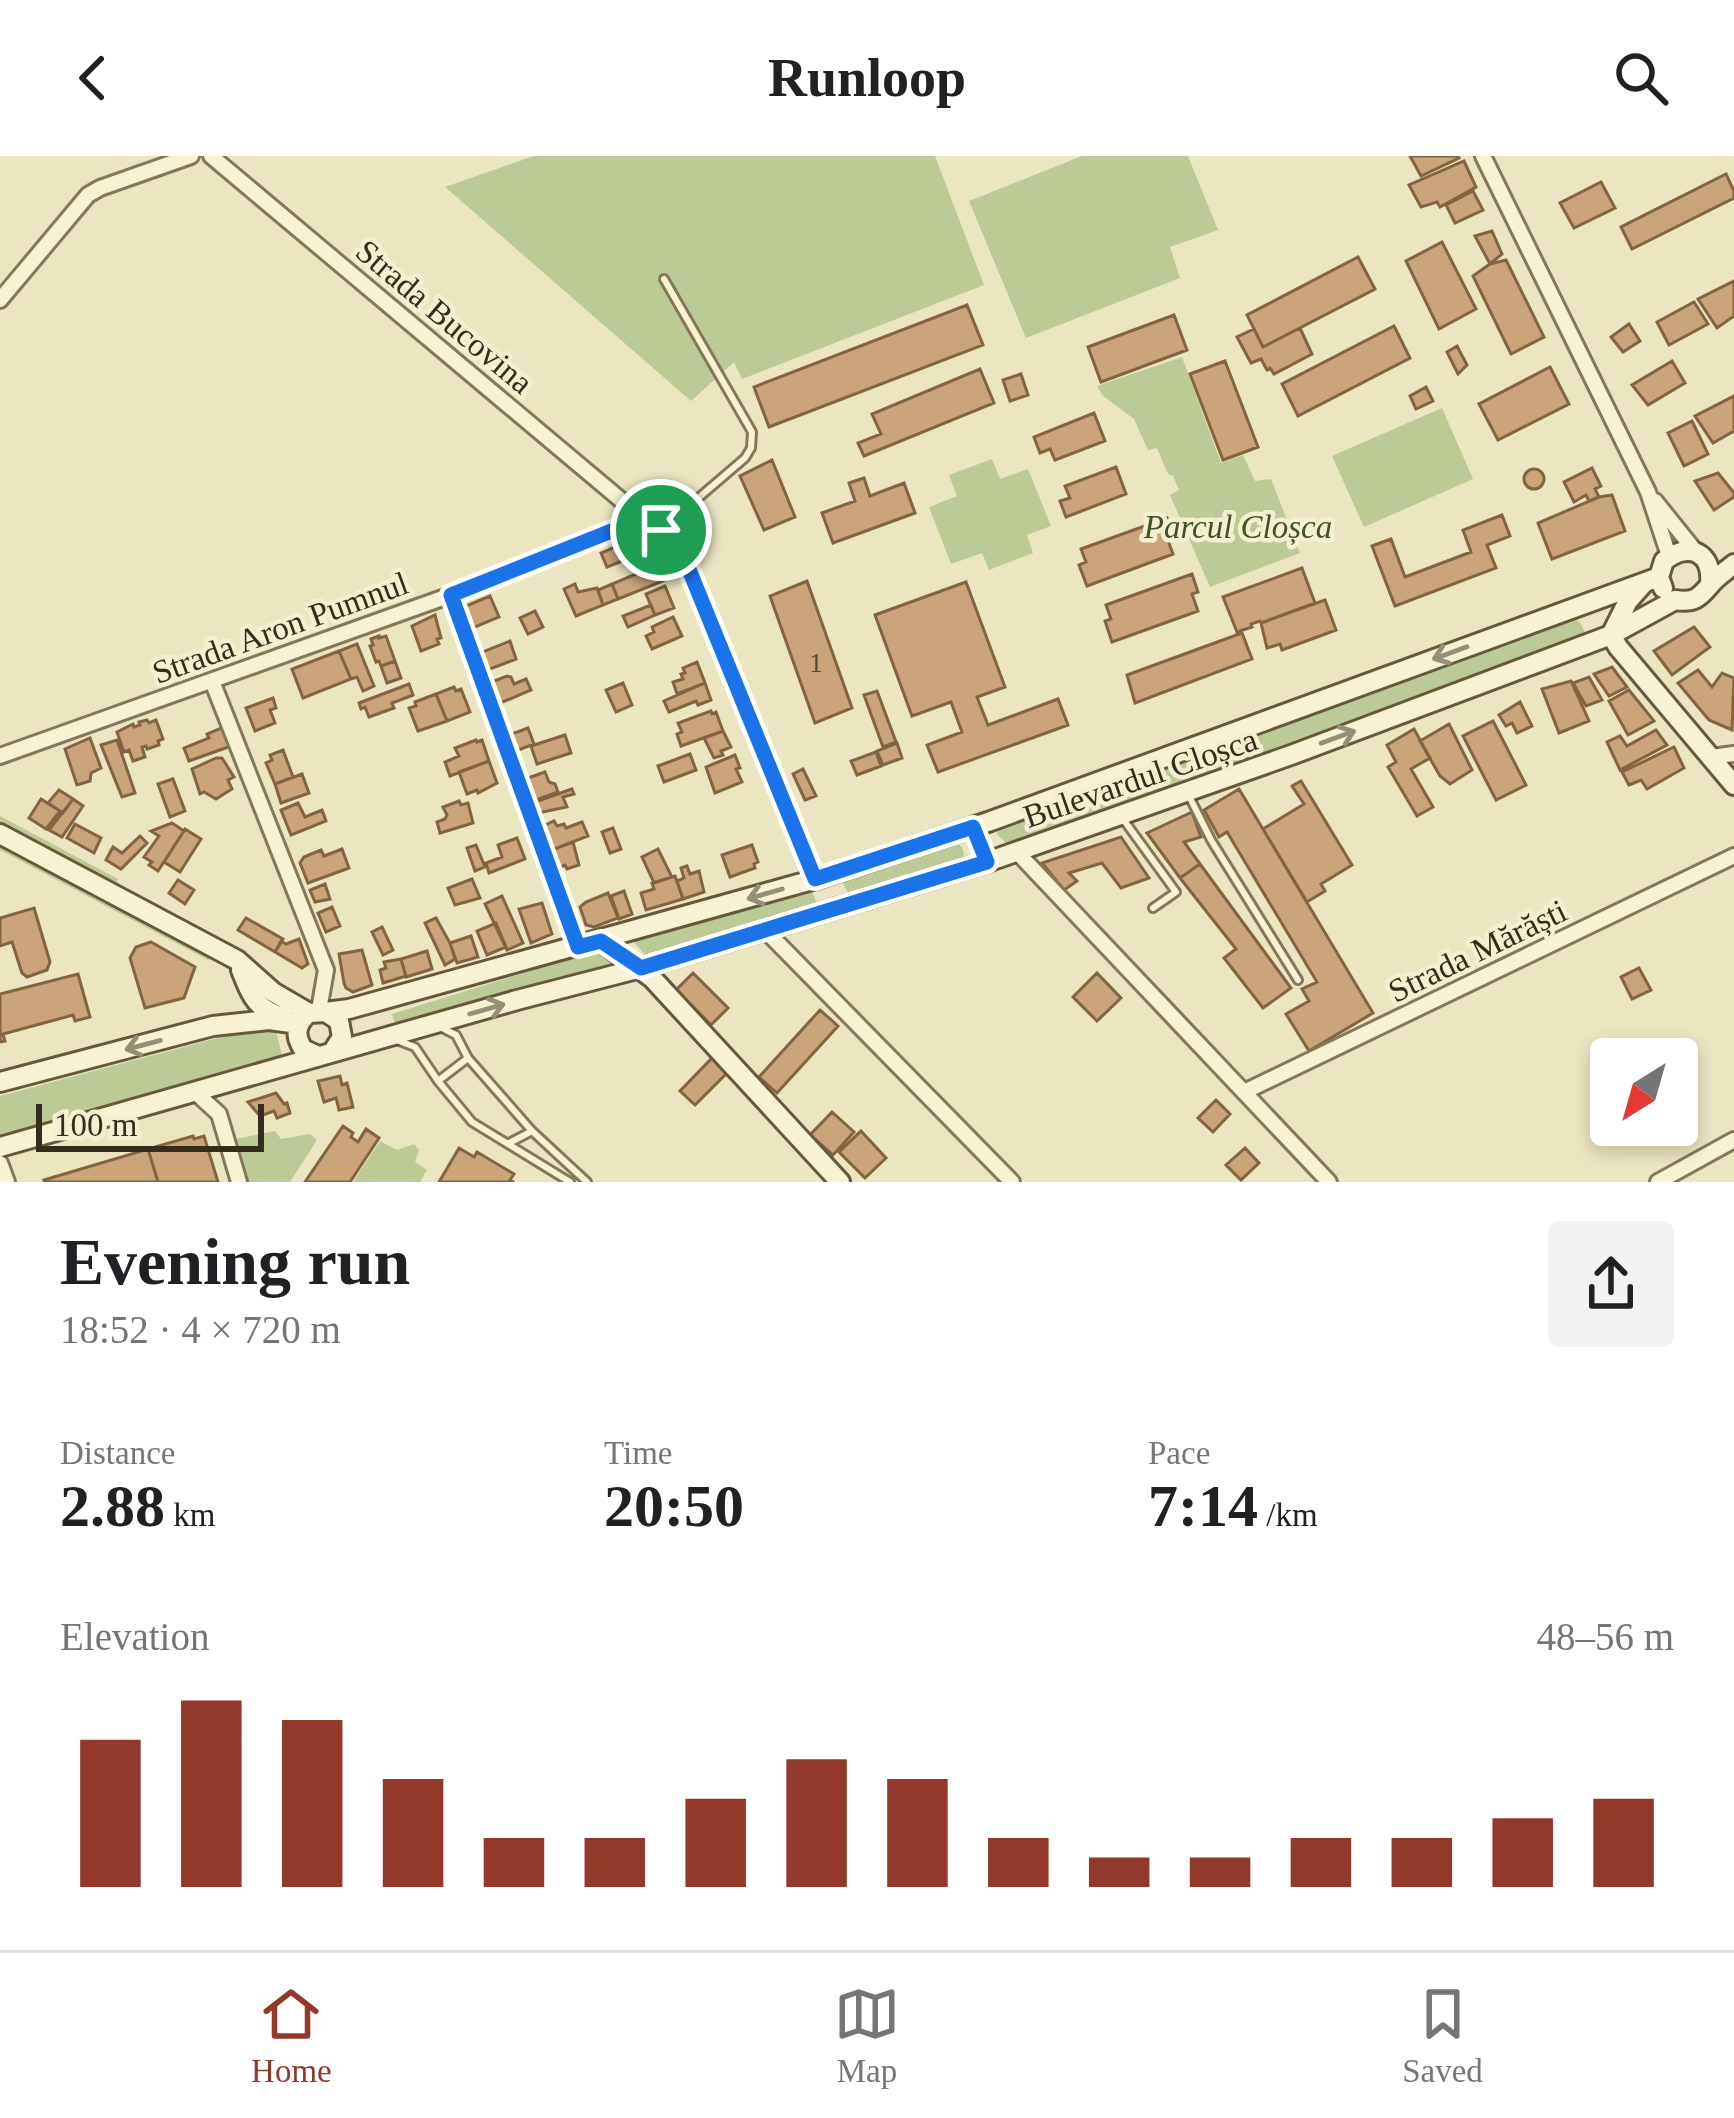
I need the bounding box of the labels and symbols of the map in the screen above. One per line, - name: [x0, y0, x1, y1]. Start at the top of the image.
- street label: Strada Bucovina: [349, 233, 540, 401]
- pin: [610, 479, 712, 581]
- park label: Parcul Cloșca: [1143, 509, 1332, 546]
- street label: Strada Aron Pumnul: [148, 565, 413, 691]
- one-way arrow: [1432, 643, 1469, 665]
- house number: 1: [809, 648, 823, 678]
- street label: Bulevardul Cloșca: [1019, 721, 1263, 836]
- one-way arrow: [1319, 725, 1356, 747]
- one-way arrow: [747, 884, 785, 906]
- street label: Strada Mărăști: [1383, 892, 1573, 1010]
- one-way arrow: [467, 997, 505, 1019]
- one-way arrow: [124, 1035, 162, 1057]
- north arrow: [1590, 1038, 1698, 1146]
- scale bar: [36, 1098, 264, 1151]

